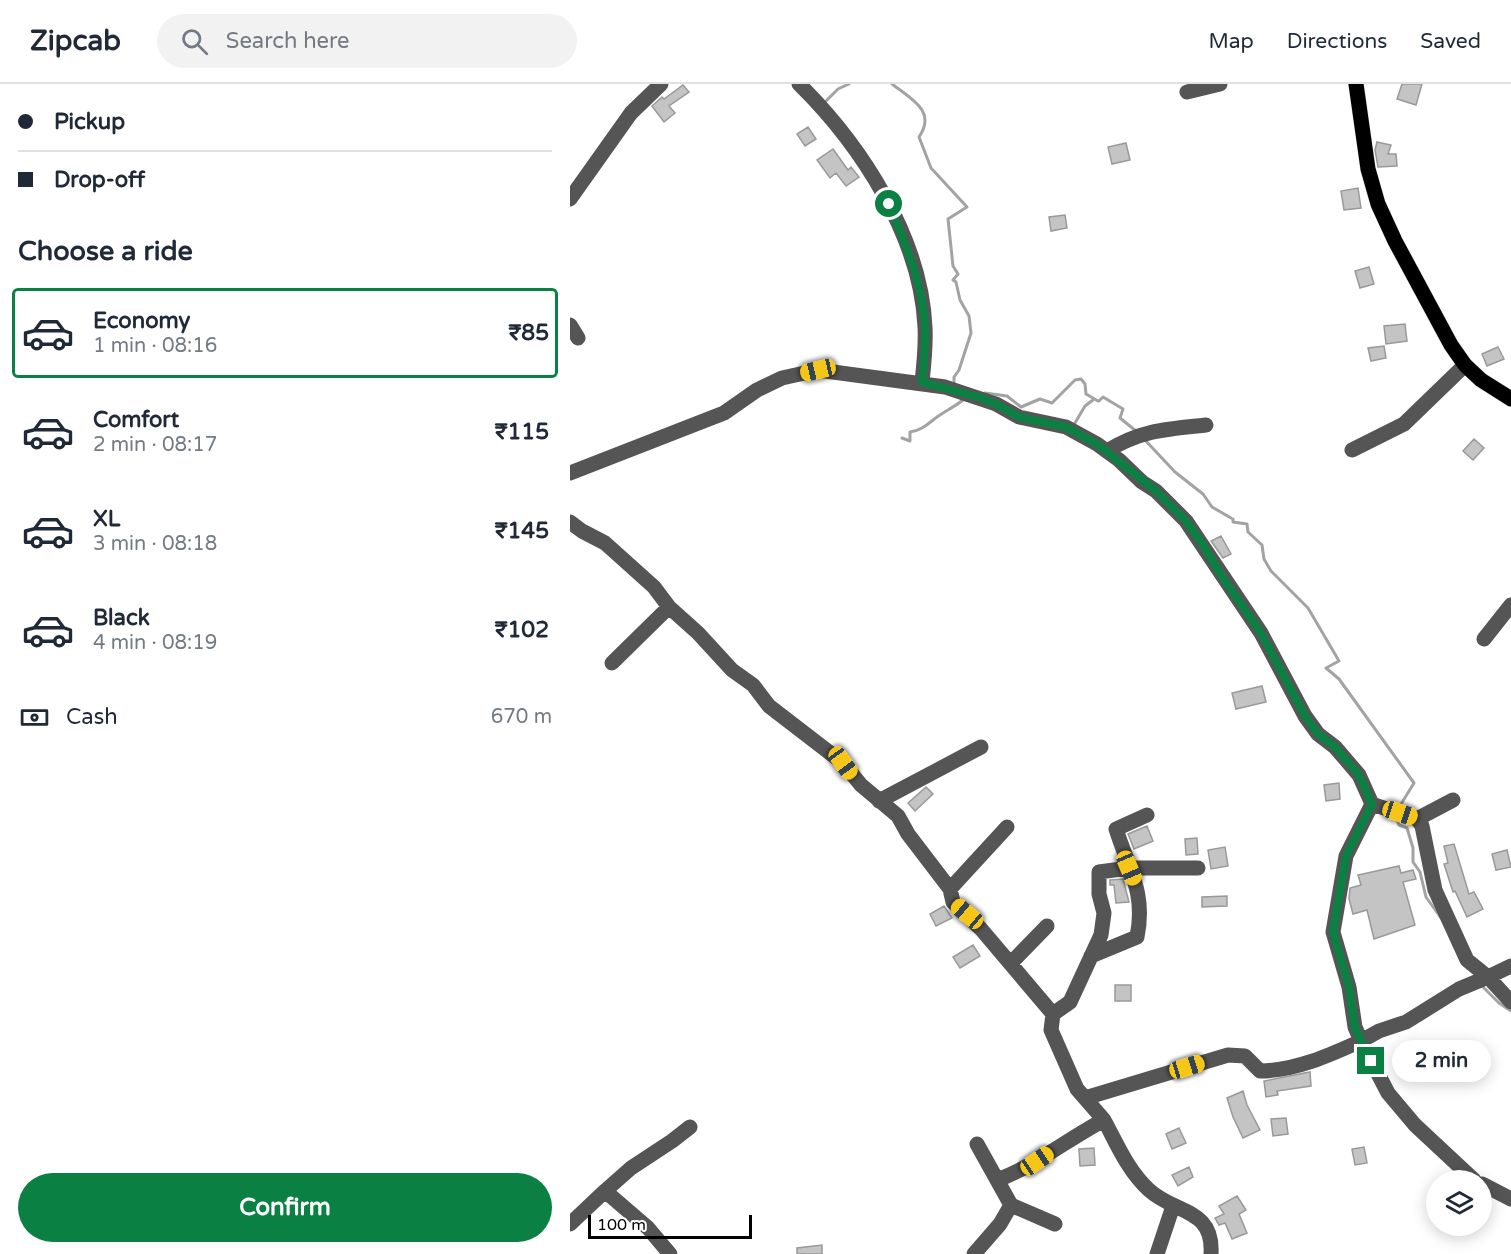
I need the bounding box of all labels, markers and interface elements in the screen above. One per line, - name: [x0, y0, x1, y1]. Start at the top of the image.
- search box: [157, 14, 577, 68]
- text: Zipcab: [30, 24, 121, 58]
- icon: search: [178, 25, 211, 58]
- text: Search here: [226, 28, 350, 54]
- text: Map: [1208, 29, 1254, 54]
- text: Directions: [1287, 29, 1387, 54]
- text: Saved: [1420, 29, 1481, 54]
- text: Pickup: [54, 109, 125, 135]
- text: Drop-off: [54, 167, 145, 193]
- route start: [875, 190, 902, 217]
- text: Choose a ride: [18, 235, 193, 268]
- icon: car: [21, 306, 75, 360]
- text: Economy: [93, 308, 190, 334]
- text: ₹85: [508, 320, 549, 346]
- text: 1 min · 08:16: [93, 334, 217, 358]
- car: [798, 357, 838, 383]
- icon: car: [21, 405, 75, 459]
- text: Comfort: [93, 407, 179, 433]
- text: ₹115: [495, 419, 549, 445]
- text: 2 min · 08:17: [93, 433, 217, 457]
- icon: car: [21, 504, 75, 558]
- text: XL: [93, 506, 120, 532]
- text: ₹145: [495, 518, 549, 544]
- text: 3 min · 08:18: [93, 532, 217, 556]
- icon: car: [21, 603, 75, 657]
- text: Black: [93, 605, 150, 631]
- text: ₹102: [495, 617, 549, 643]
- text: 4 min · 08:19: [93, 631, 217, 655]
- icon: cash: [18, 701, 51, 734]
- text: Cash: [66, 704, 118, 730]
- text: 670 m: [491, 705, 552, 729]
- car: [825, 743, 861, 783]
- car: [1380, 799, 1420, 827]
- car: [1114, 848, 1144, 888]
- car: [947, 896, 987, 932]
- callout: 2 min: [1392, 1040, 1491, 1082]
- route end: [1357, 1047, 1384, 1074]
- text: 2 min: [1415, 1049, 1468, 1073]
- car: [1167, 1053, 1207, 1081]
- car: [1017, 1143, 1057, 1179]
- map controls: [1426, 1170, 1492, 1236]
- button: layers: [1426, 1170, 1492, 1236]
- button: Confirm: [18, 1173, 552, 1242]
- scale bar: [588, 1212, 752, 1240]
- text: 100 m: [597, 1215, 646, 1235]

